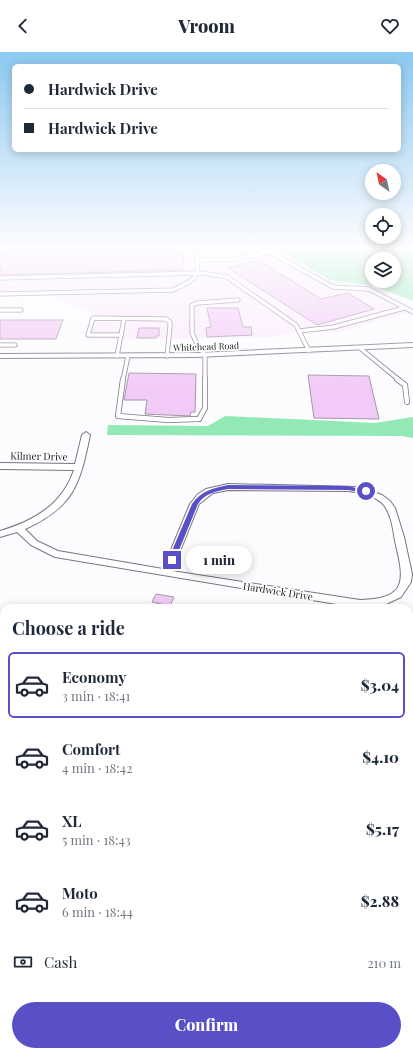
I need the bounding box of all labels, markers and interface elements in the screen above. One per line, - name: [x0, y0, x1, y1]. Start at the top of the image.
- text: Vroom: [178, 14, 235, 38]
- icon: back: [12, 15, 34, 37]
- icon: heart: [379, 15, 401, 37]
- text: Hardwick Drive: [48, 79, 158, 99]
- text: Hardwick Drive: [48, 118, 158, 138]
- north arrow: [365, 164, 401, 200]
- map controls: [365, 164, 401, 288]
- button: locate: [365, 208, 401, 244]
- button: layers: [365, 252, 401, 288]
- street label: Whitehead Road: [172, 339, 240, 353]
- street label: Kilmer Drive: [10, 448, 68, 464]
- route start: [357, 482, 375, 500]
- callout: 1 min: [186, 546, 252, 574]
- route end: [163, 551, 181, 569]
- text: 1 min: [203, 551, 235, 568]
- street label: Hardwick Drive: [242, 579, 314, 603]
- text: Choose a ride: [12, 616, 125, 640]
- icon: car: [14, 667, 50, 703]
- text: Economy: [62, 667, 126, 687]
- text: $3.04: [361, 675, 399, 695]
- text: 3 min · 18:41: [62, 687, 130, 704]
- icon: car: [14, 739, 50, 775]
- text: Comfort: [62, 739, 120, 759]
- text: $4.10: [362, 747, 399, 767]
- text: 4 min · 18:42: [62, 759, 132, 776]
- icon: car: [14, 811, 50, 847]
- text: XL: [62, 811, 82, 831]
- text: $5.17: [366, 819, 399, 839]
- text: 5 min · 18:43: [62, 831, 131, 848]
- icon: car: [14, 883, 50, 919]
- text: Moto: [62, 883, 98, 903]
- text: $2.88: [361, 891, 399, 911]
- text: 6 min · 18:44: [62, 903, 133, 920]
- icon: cash: [12, 951, 34, 973]
- text: Cash: [44, 952, 77, 972]
- text: 210 m: [367, 954, 401, 971]
- button: Confirm: [12, 1002, 401, 1048]

